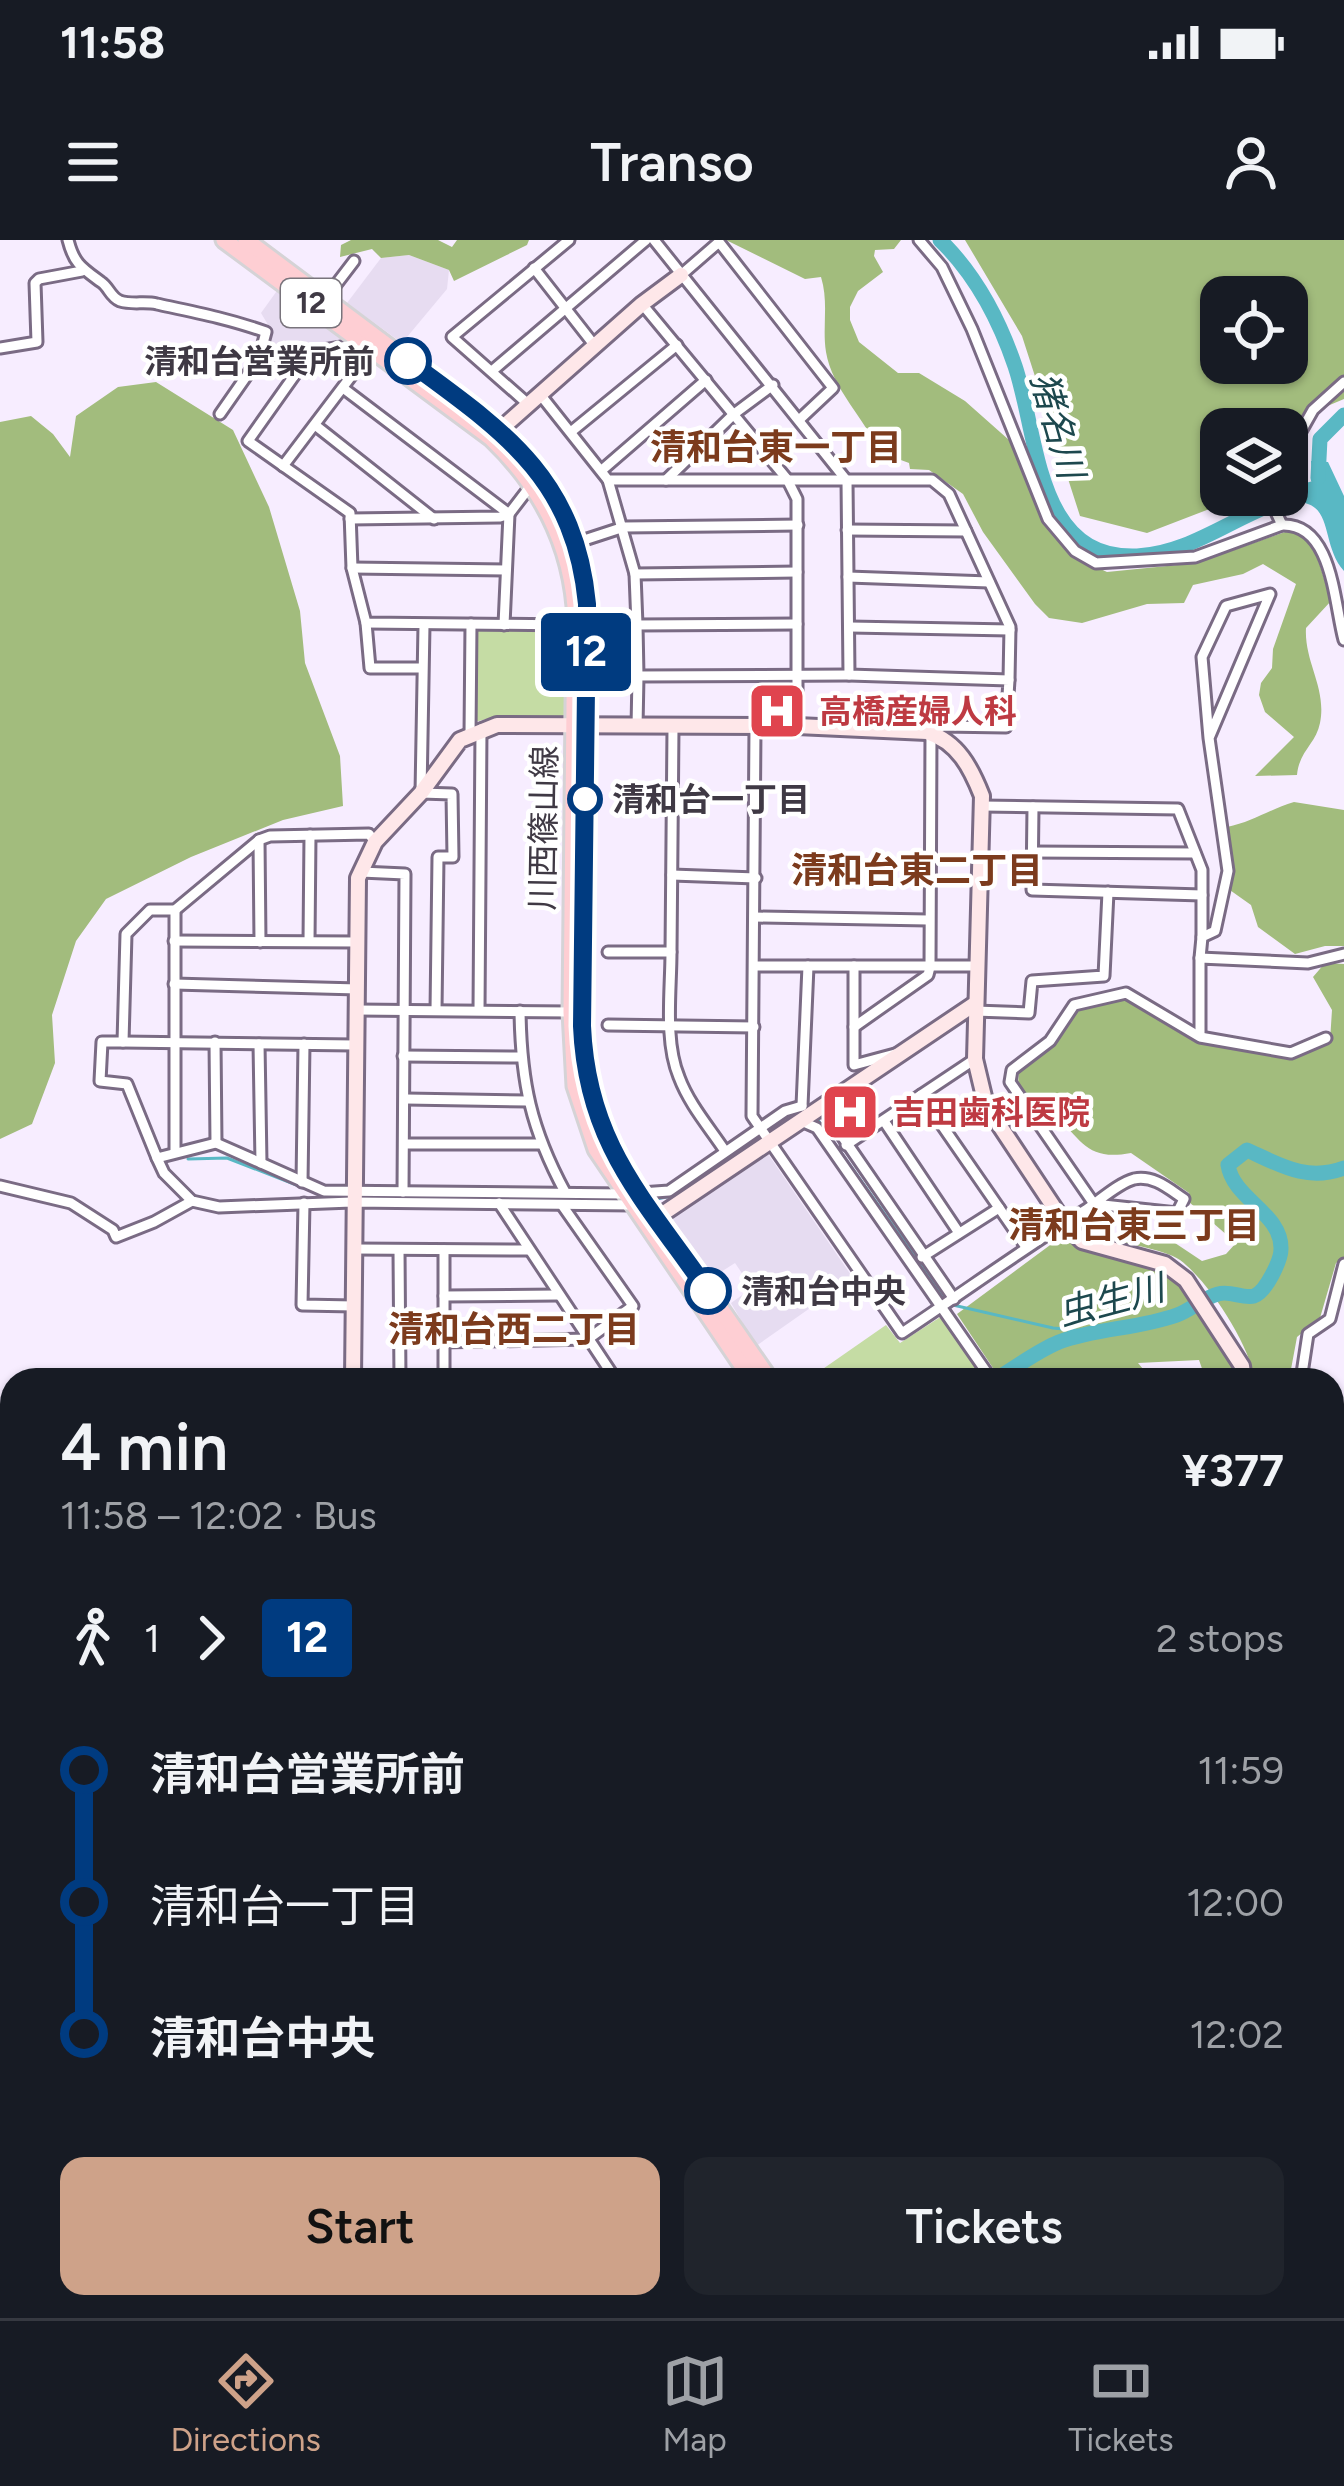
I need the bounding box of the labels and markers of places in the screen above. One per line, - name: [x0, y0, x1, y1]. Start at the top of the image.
- marker: 清和台営業所前: [386, 339, 430, 383]
- place label: 清和台営業所前: [144, 342, 375, 381]
- hospital icon: 高橋産婦人科: [746, 680, 808, 742]
- place label: 高橋産婦人科: [819, 692, 1017, 731]
- place label: 清和台一丁目: [612, 780, 810, 819]
- marker: 清和台一丁目: [569, 783, 601, 815]
- hospital icon: 吉田歯科医院: [819, 1081, 881, 1143]
- place label: 吉田歯科医院: [892, 1093, 1090, 1132]
- marker: 清和台中央: [686, 1269, 730, 1313]
- place label: 清和台中央: [741, 1272, 906, 1311]

